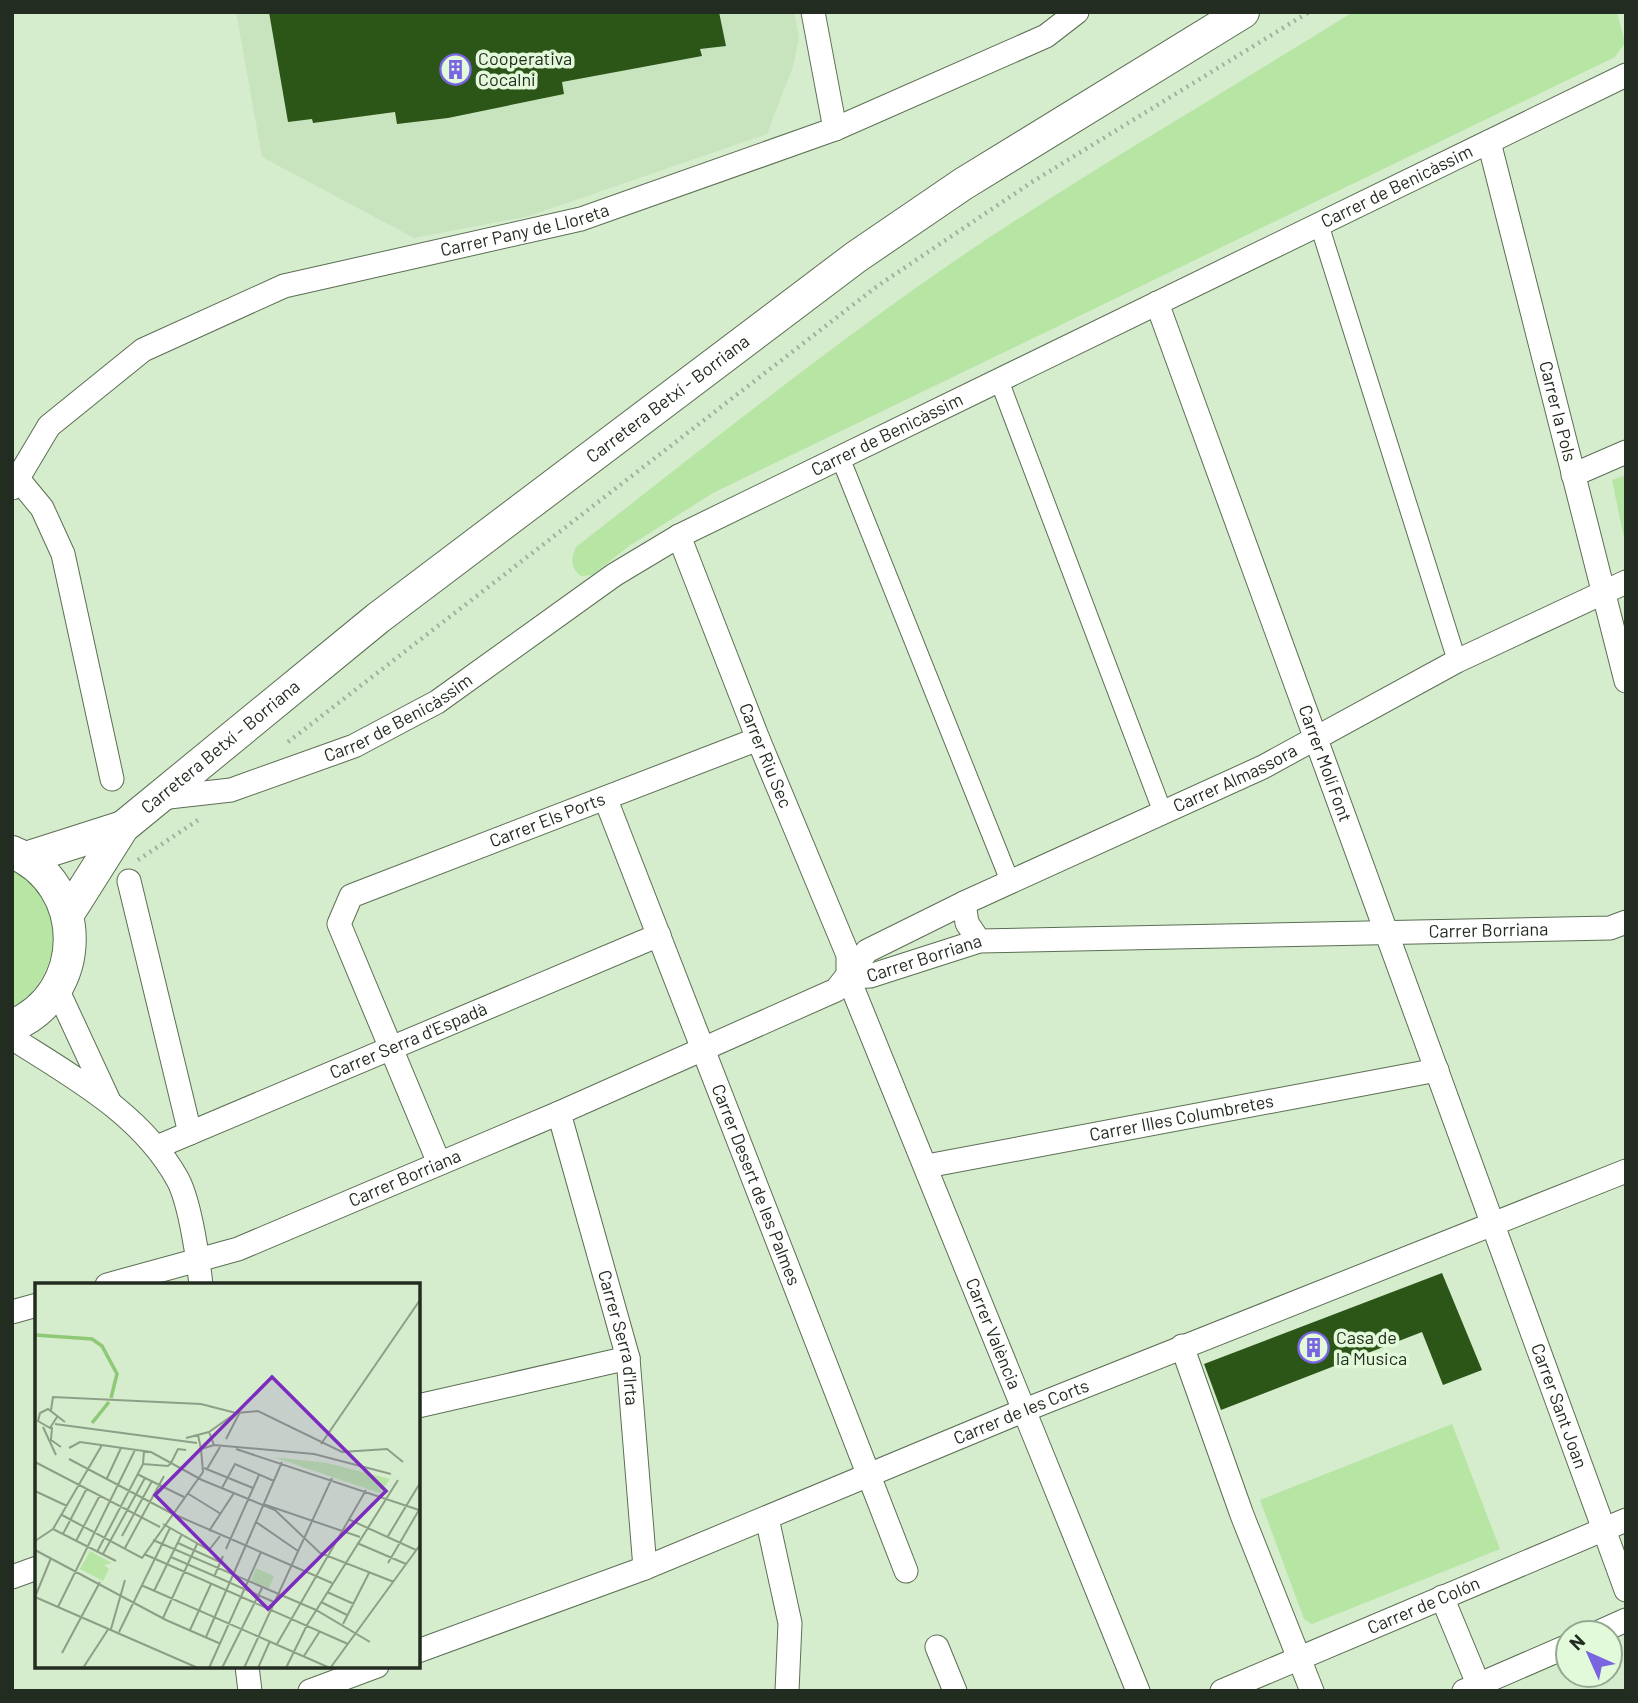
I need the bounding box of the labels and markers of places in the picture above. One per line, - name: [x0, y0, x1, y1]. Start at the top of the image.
- place label: Cooperativa Cocalni: [478, 47, 572, 90]
- building icon: Cooperativa Cocalni: [438, 52, 472, 86]
- place label: Casa de la Musica: [1336, 1326, 1407, 1369]
- building icon: Casa de la Musica: [1296, 1331, 1330, 1365]

